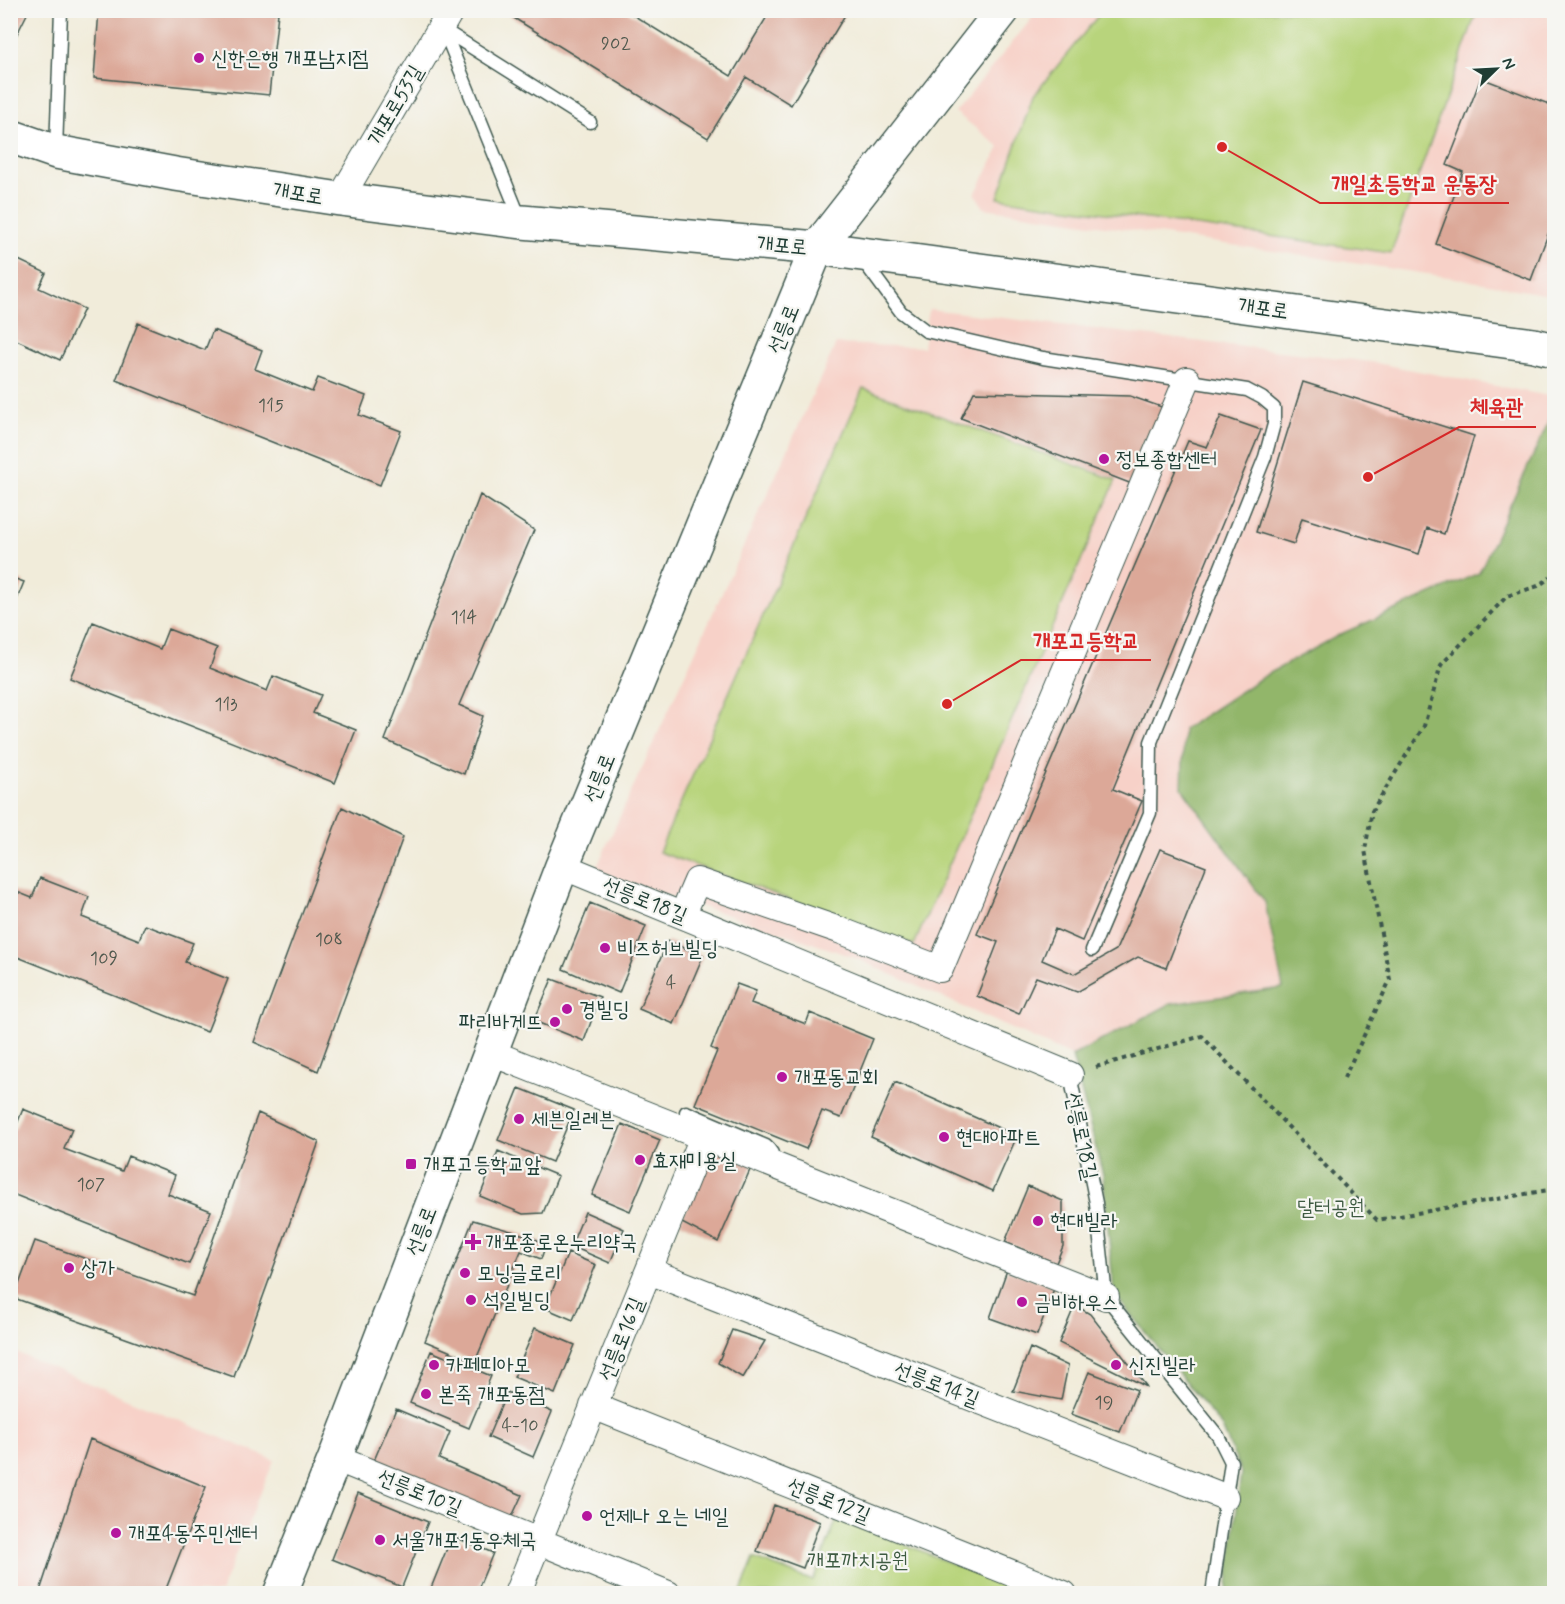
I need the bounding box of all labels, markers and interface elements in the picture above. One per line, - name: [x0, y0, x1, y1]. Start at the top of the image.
- house number: 902: [601, 32, 631, 56]
- north arrow: [1466, 39, 1526, 99]
- place label: 신한은행 개포남지점: [211, 45, 369, 73]
- marker: 신한은행 개포남지점: [192, 51, 206, 65]
- text: N: [1497, 54, 1520, 73]
- street label: 개포로53길: [362, 60, 430, 151]
- callout: 개일초등학교 운동장: [1320, 163, 1509, 203]
- text: 개일초등학교 운동장: [1331, 171, 1497, 199]
- street label: 개포로: [271, 176, 325, 212]
- street label: 개포로: [755, 230, 808, 262]
- street label: 개포로: [1236, 292, 1290, 326]
- street label: 선릉로: [761, 301, 806, 358]
- callout: 체육관: [1459, 387, 1536, 427]
- house number: 115: [258, 394, 284, 418]
- text: 체육관: [1469, 394, 1524, 422]
- place label: 정보종합센터: [1116, 446, 1217, 474]
- marker: 정보종합센터: [1097, 452, 1111, 466]
- house number: 114: [451, 606, 478, 630]
- callout: 개포고등학교: [1021, 620, 1151, 660]
- text: 개포고등학교: [1033, 628, 1139, 656]
- house number: 113: [214, 693, 238, 717]
- street label: 선릉로: [577, 750, 622, 807]
- street label: 선릉로18길: [598, 871, 691, 931]
- house number: 108: [315, 928, 343, 952]
- place label: 비즈허브빌딩: [617, 935, 718, 963]
- marker: 비즈허브빌딩: [598, 941, 612, 955]
- house number: 109: [90, 947, 118, 971]
- house number: 4: [666, 971, 676, 995]
- place label: 경빌딩: [579, 996, 630, 1024]
- marker: 경빌딩: [560, 1002, 574, 1016]
- place label: 파리바게뜨: [459, 1009, 543, 1037]
- marker: 파리바게뜨: [548, 1015, 562, 1029]
- place label: 개포동교회: [794, 1064, 879, 1092]
- marker: 개포동교회: [775, 1070, 789, 1084]
- street label: 선릉로18길: [1058, 1090, 1104, 1183]
- place label: 세븐일레븐: [531, 1106, 616, 1134]
- marker: 세븐일레븐: [512, 1112, 526, 1126]
- place label: 현대아파트: [956, 1124, 1041, 1152]
- marker: 현대아파트: [937, 1130, 951, 1144]
- place label: 효재미용실: [652, 1147, 737, 1175]
- place label: 개포고등학교앞: [423, 1151, 541, 1179]
- marker: 효재미용실: [633, 1153, 647, 1167]
- marker: 개포고등학교앞: [404, 1157, 418, 1171]
- house number: 107: [77, 1173, 105, 1197]
- park label: 달터공원: [1297, 1194, 1365, 1222]
- street label: 선릉로: [400, 1203, 444, 1260]
- place label: 현대빌라: [1050, 1208, 1118, 1236]
- marker: 현대빌라: [1031, 1214, 1045, 1228]
- place label: 개포종로온누리약국: [485, 1229, 637, 1257]
- marker: 개포종로온누리약국: [466, 1235, 480, 1249]
- place label: 상가: [81, 1255, 115, 1283]
- place label: 모닝글로리: [477, 1260, 562, 1288]
- marker: 상가: [62, 1261, 76, 1275]
- marker: 모닝글로리: [458, 1266, 472, 1280]
- place label: 석일빌딩: [483, 1287, 551, 1315]
- place label: 금비하우스: [1034, 1289, 1119, 1317]
- marker: 석일빌딩: [464, 1293, 478, 1307]
- street label: 선릉로16길: [593, 1293, 651, 1385]
- marker: 금비하우스: [1015, 1295, 1029, 1309]
- place label: 카페띠아모: [446, 1352, 531, 1380]
- place label: 신진빌라: [1128, 1352, 1196, 1380]
- street label: 선릉로14길: [890, 1356, 983, 1414]
- marker: 카페띠아모: [427, 1358, 441, 1372]
- marker: 신진빌라: [1109, 1358, 1123, 1372]
- place label: 본죽 개포동점: [438, 1381, 545, 1409]
- marker: 본죽 개포동점: [419, 1387, 433, 1401]
- house number: 19: [1095, 1391, 1113, 1415]
- house number: 4-10: [502, 1414, 538, 1438]
- street label: 선릉로10길: [373, 1463, 466, 1523]
- street label: 선릉로12길: [783, 1472, 874, 1530]
- place label: 언제나 오는 네일: [599, 1503, 729, 1531]
- marker: 언제나 오는 네일: [580, 1509, 594, 1523]
- place label: 개포4동주민센터: [128, 1520, 259, 1548]
- marker: 개포4동주민센터: [109, 1526, 123, 1540]
- place label: 서울개포1동우체국: [392, 1527, 537, 1555]
- marker: 서울개포1동우체국: [373, 1533, 387, 1547]
- park label: 개포까치공원: [807, 1547, 909, 1575]

